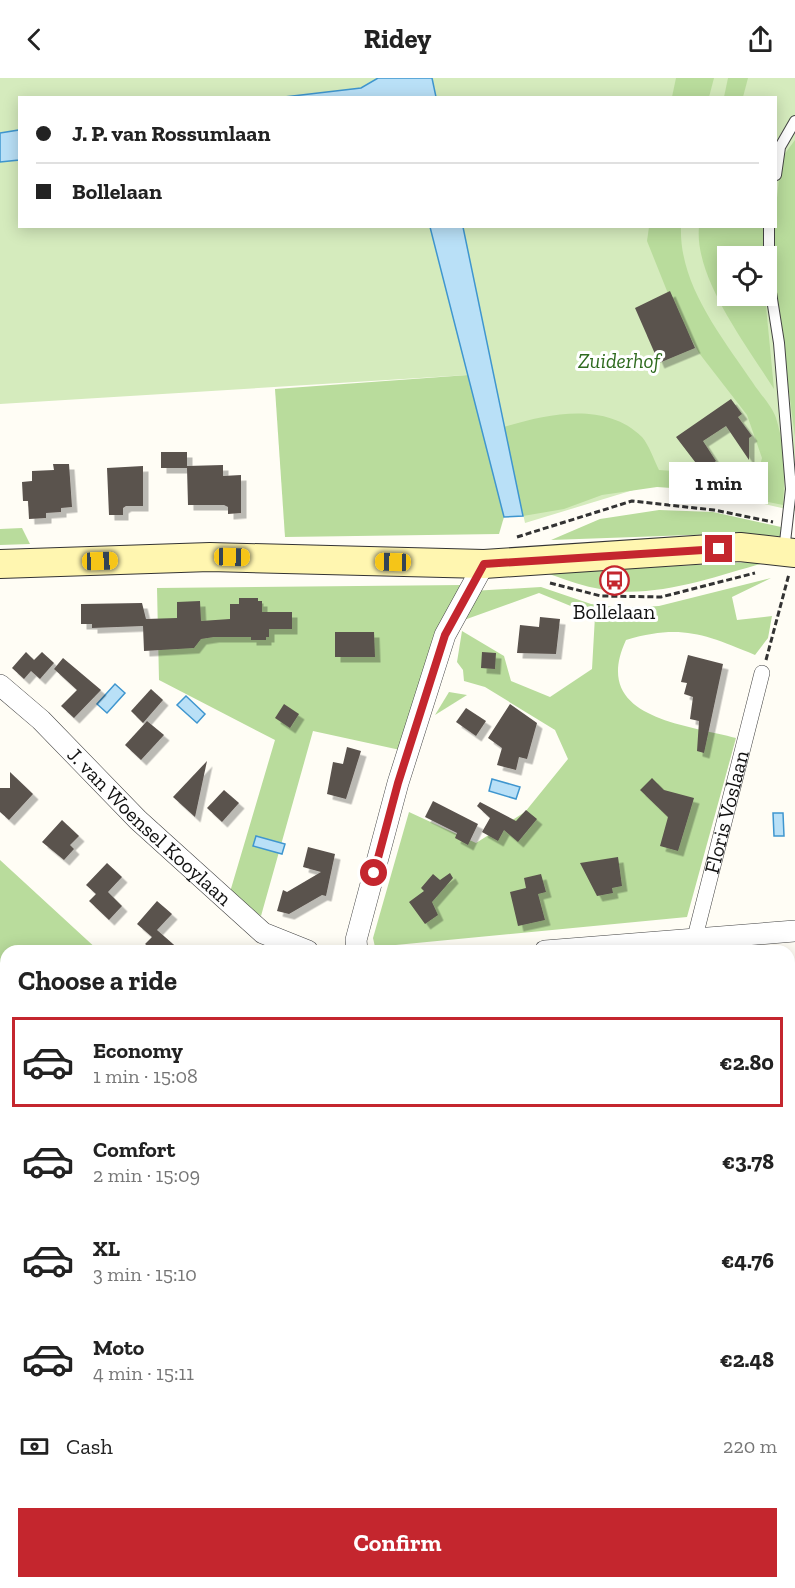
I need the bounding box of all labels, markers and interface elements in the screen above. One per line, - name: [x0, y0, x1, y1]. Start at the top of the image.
- icon: back: [18, 23, 51, 56]
- text: Ridey: [364, 23, 431, 55]
- icon: share: [744, 23, 777, 56]
- text: J. P. van Rossumlaan: [72, 120, 271, 147]
- text: Bollelaan: [72, 178, 162, 205]
- map controls: [717, 246, 777, 306]
- button: locate: [717, 246, 777, 306]
- park label: Zuiderhof: [578, 348, 663, 373]
- callout: 1 min: [670, 462, 768, 504]
- text: 1 min: [695, 471, 742, 495]
- route end: [705, 535, 732, 562]
- car: [214, 548, 250, 566]
- car: [82, 551, 118, 571]
- car: [375, 553, 411, 571]
- bus stop icon: Bollelaan: [598, 565, 630, 597]
- place label: Bollelaan: [573, 599, 655, 624]
- street label: J. van Woensel Kooylaan: [62, 742, 237, 911]
- street label: Floris Voslaan: [699, 748, 754, 876]
- route start: [360, 859, 387, 886]
- text: Choose a ride: [18, 965, 177, 997]
- icon: car: [21, 1035, 75, 1089]
- text: Economy: [93, 1037, 183, 1064]
- text: €2.80: [720, 1049, 774, 1076]
- text: 1 min · 15:08: [93, 1064, 198, 1088]
- icon: car: [21, 1134, 75, 1188]
- text: Comfort: [93, 1136, 175, 1163]
- text: €3.78: [722, 1148, 774, 1175]
- text: 2 min · 15:09: [93, 1163, 200, 1187]
- icon: car: [21, 1233, 75, 1287]
- text: XL: [93, 1235, 120, 1262]
- text: €4.76: [721, 1247, 774, 1274]
- text: 3 min · 15:10: [93, 1262, 197, 1286]
- icon: car: [21, 1332, 75, 1386]
- text: Moto: [93, 1334, 144, 1361]
- text: €2.48: [720, 1346, 774, 1373]
- text: 4 min · 15:11: [93, 1361, 194, 1385]
- icon: cash: [18, 1430, 51, 1463]
- text: Cash: [66, 1433, 113, 1460]
- text: 220 m: [723, 1434, 777, 1458]
- button: Confirm: [18, 1508, 777, 1577]

